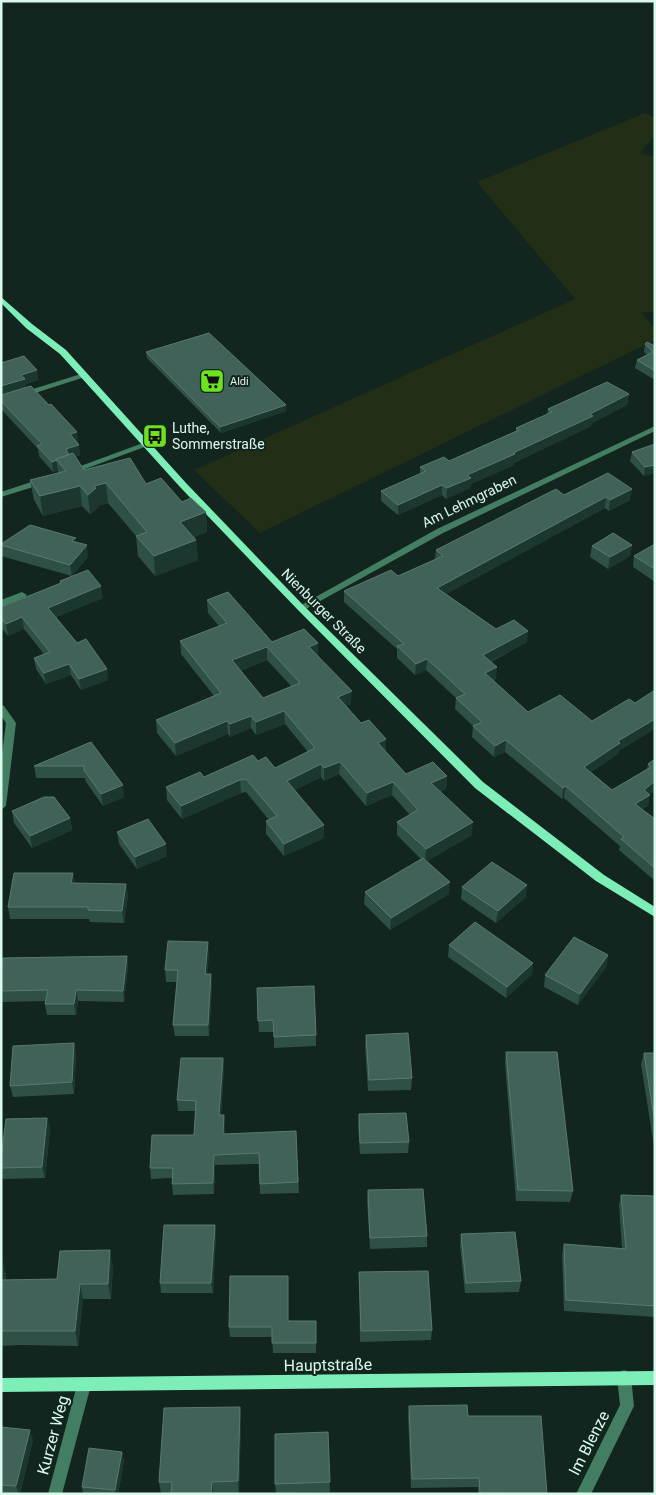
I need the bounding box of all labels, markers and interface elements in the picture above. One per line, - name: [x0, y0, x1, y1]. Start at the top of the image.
- supermarket icon: Aldi: [199, 368, 225, 394]
- place label: Aldi: [230, 375, 249, 388]
- place label: Luthe, Sommerstraße: [172, 420, 265, 452]
- bus stop icon: Luthe, Sommerstraße: [142, 423, 168, 449]
- street label: Am Lehmgraben: [419, 471, 519, 531]
- street label: Nienburger Straße: [278, 565, 370, 657]
- street label: Hauptstraße: [284, 1355, 372, 1375]
- street label: Kurzer Weg: [33, 1393, 73, 1477]
- street label: Im Blenze: [565, 1408, 613, 1478]

